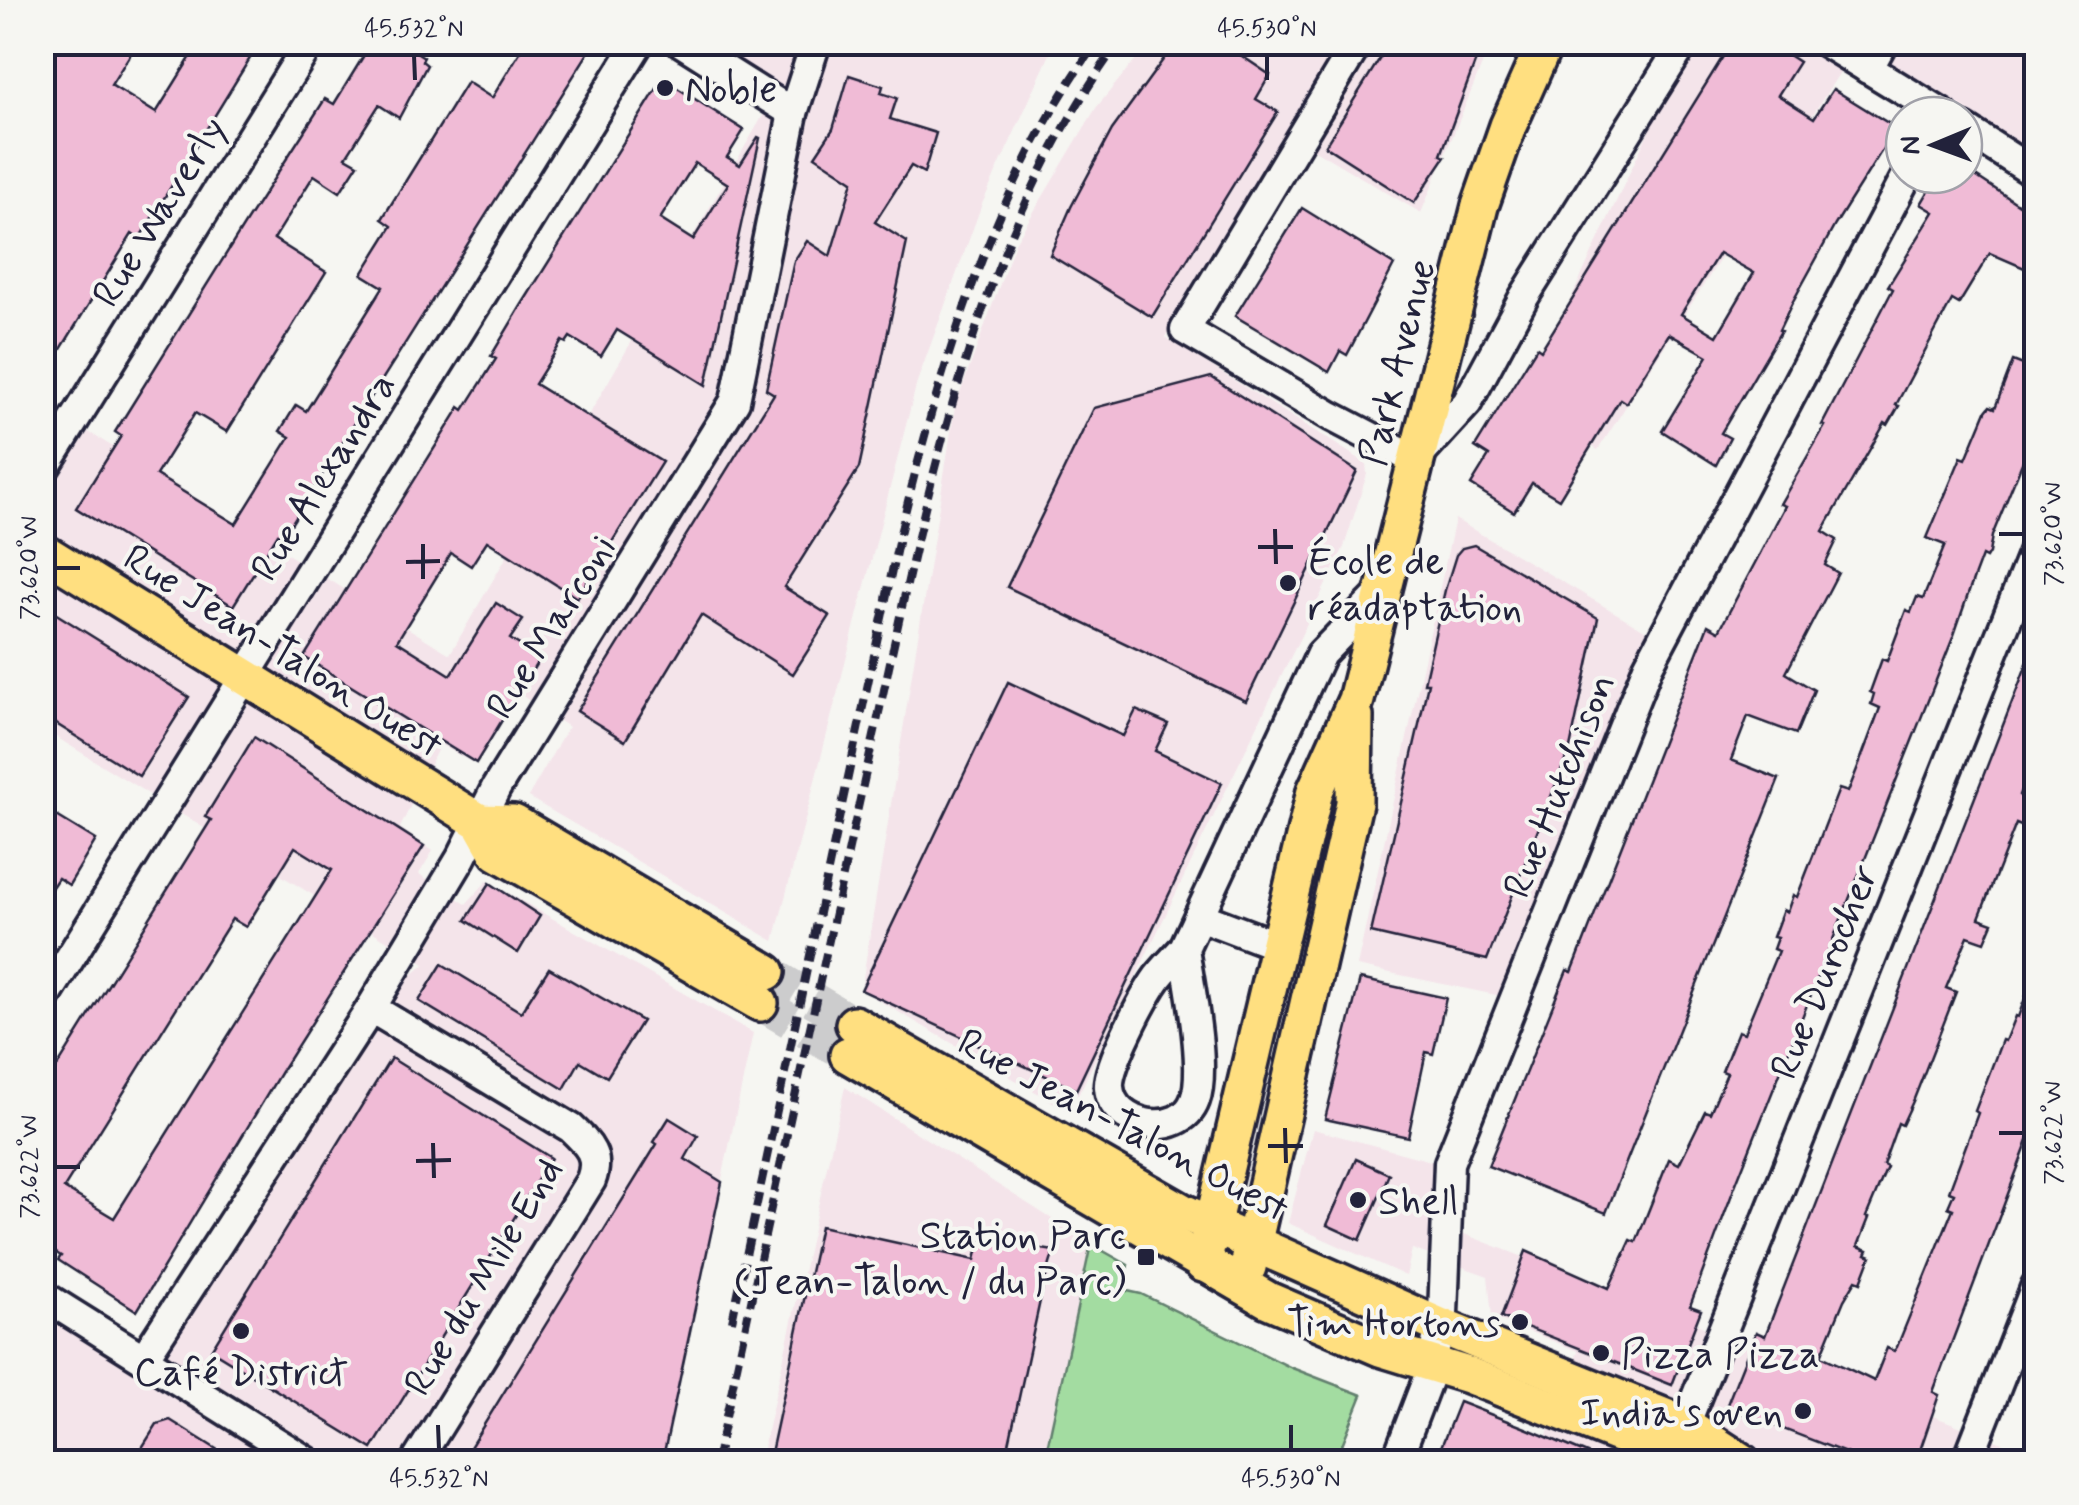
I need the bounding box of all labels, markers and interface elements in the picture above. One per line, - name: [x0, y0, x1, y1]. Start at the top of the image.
- text: 45.532°N: [364, 13, 464, 46]
- text: 45.530°N: [1217, 13, 1317, 46]
- place label: Noble: [685, 65, 777, 117]
- marker: Noble: [654, 77, 676, 99]
- north arrow: [1884, 95, 1984, 195]
- street label: Rue Waverly: [81, 107, 240, 318]
- text: N: [1893, 136, 1930, 155]
- street label: Park Avenue: [1348, 254, 1450, 471]
- street label: Rue Alexandra: [240, 364, 409, 592]
- text: 73.620°W: [2038, 482, 2071, 586]
- text: 73.620°W: [14, 516, 47, 620]
- street label: Rue Marconi: [475, 526, 630, 730]
- street label: Rue Jean-Talon Ouest: [113, 533, 452, 772]
- place label: École de réadaptation: [1308, 536, 1522, 635]
- marker: École de réadaptation: [1277, 572, 1299, 594]
- street label: Rue Hutchison: [1492, 666, 1629, 906]
- street label: Rue Durocher: [1759, 857, 1892, 1087]
- street label: Rue Jean-Talon Ouest: [948, 1017, 1297, 1236]
- text: 73.622°W: [2038, 1081, 2071, 1185]
- text: 73.622°W: [14, 1115, 47, 1219]
- street label: Rue du Mile End: [393, 1149, 576, 1406]
- place label: Shell: [1378, 1177, 1459, 1229]
- marker: Shell: [1347, 1189, 1369, 1211]
- place label: Station Parc (Jean-Talon / du Parc): [734, 1211, 1126, 1309]
- marker: Station Parc (Jean-Talon / du Parc): [1135, 1246, 1157, 1268]
- place label: Tim Hortons: [1287, 1299, 1500, 1351]
- marker: Tim Hortons: [1509, 1311, 1531, 1333]
- marker: Café District: [230, 1320, 252, 1342]
- place label: Pizza Pizza: [1621, 1330, 1819, 1382]
- marker: Pizza Pizza: [1590, 1342, 1612, 1364]
- place label: Café District: [134, 1348, 348, 1400]
- place label: India's oven: [1580, 1388, 1783, 1440]
- marker: India's oven: [1792, 1400, 1814, 1422]
- text: 45.532°N: [389, 1463, 489, 1496]
- text: 45.530°N: [1241, 1463, 1341, 1496]

